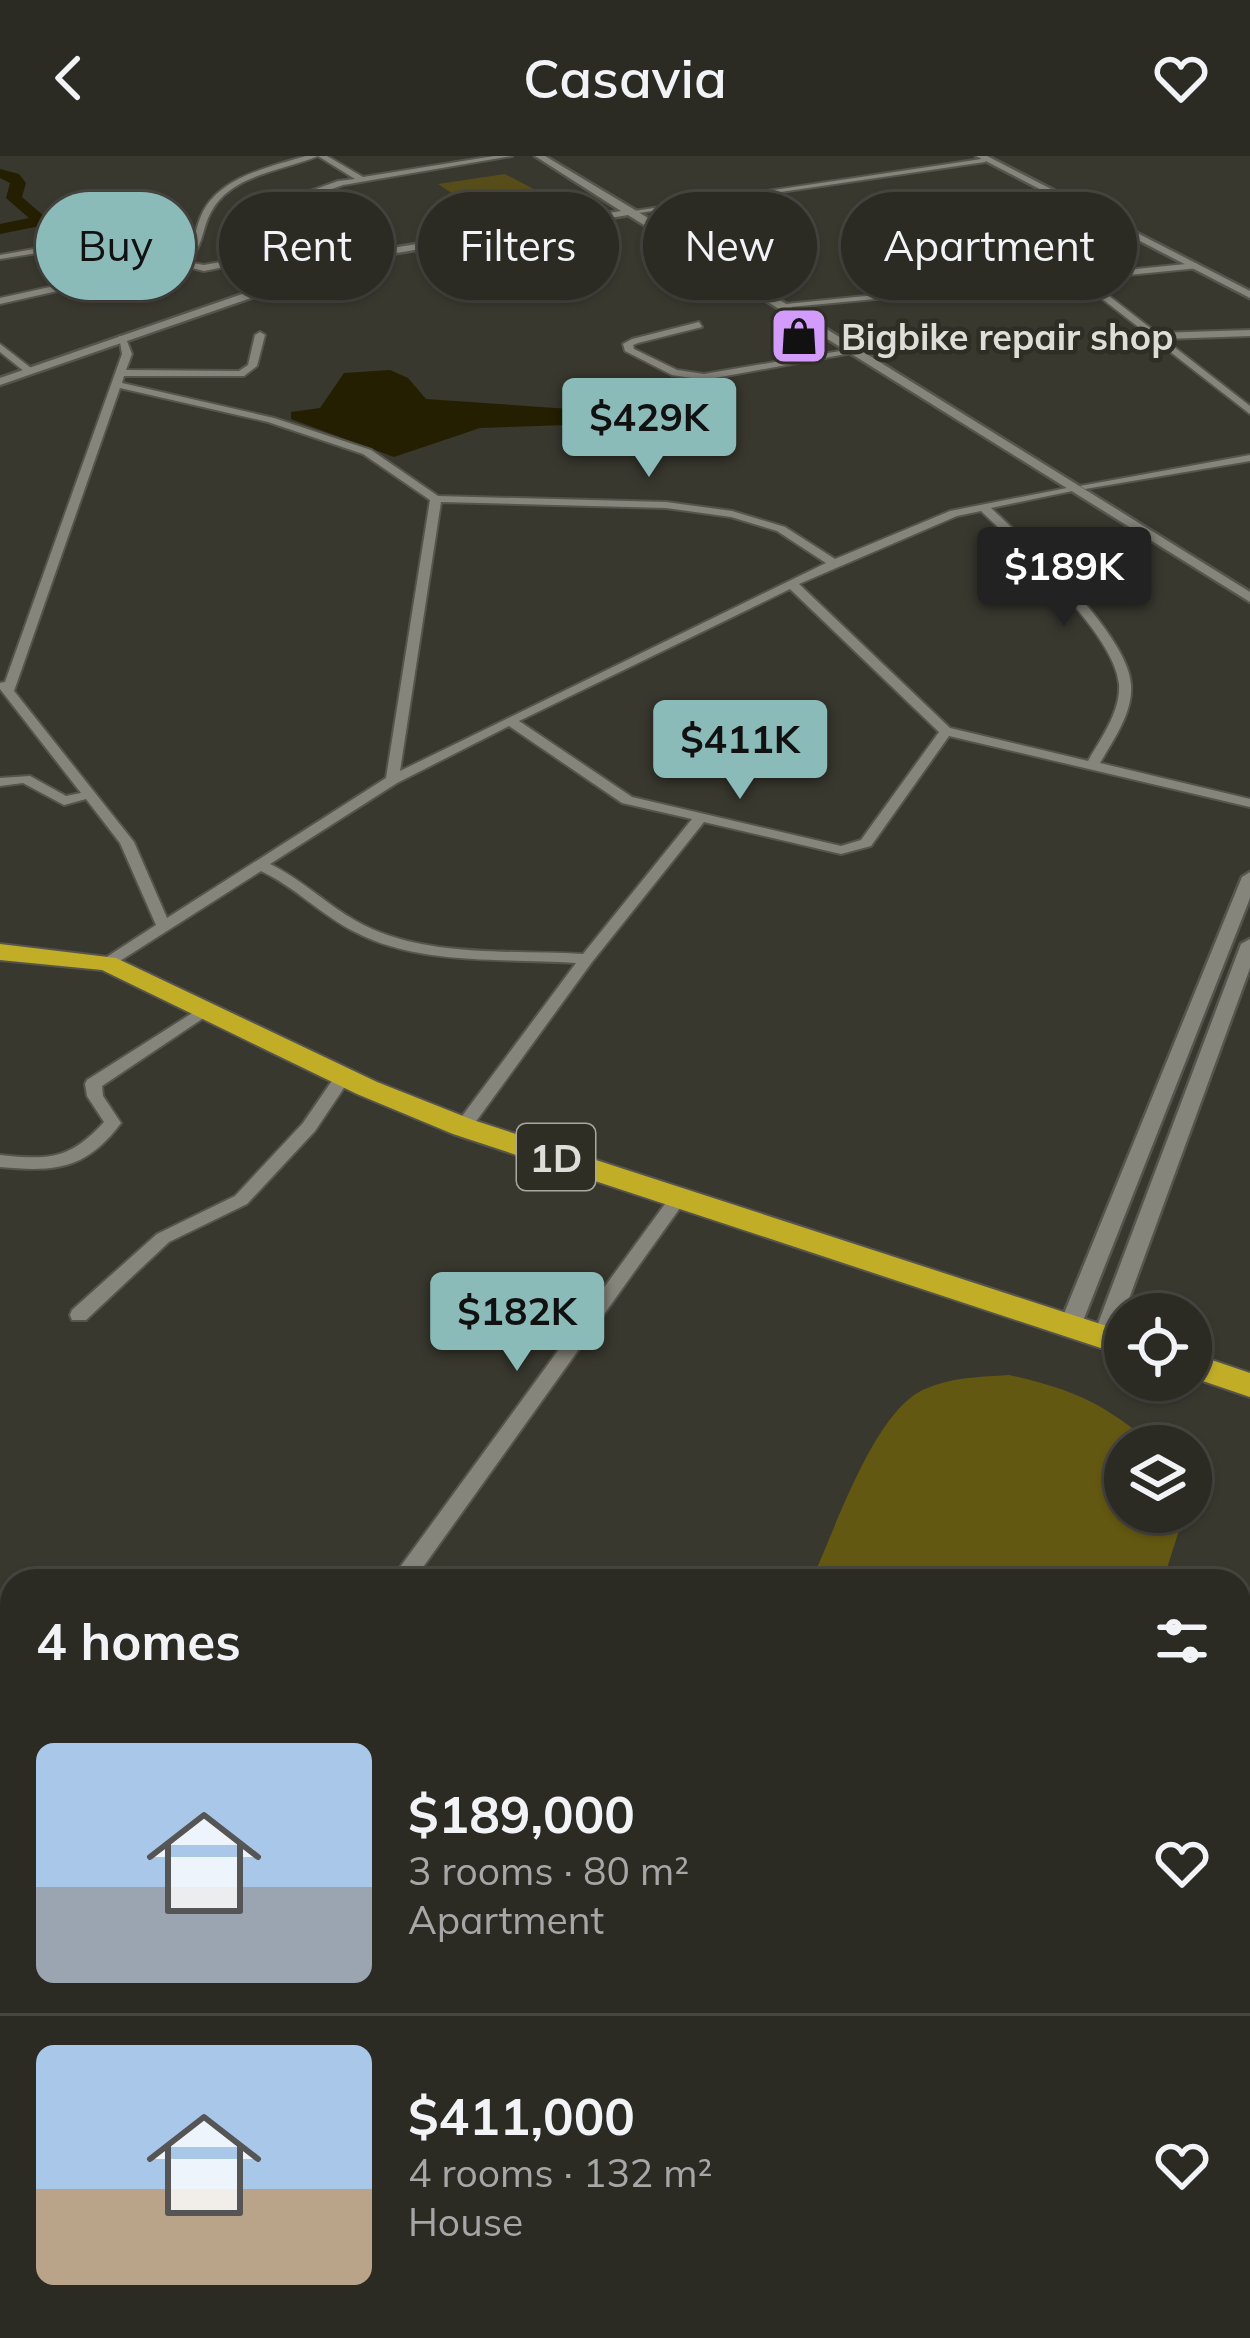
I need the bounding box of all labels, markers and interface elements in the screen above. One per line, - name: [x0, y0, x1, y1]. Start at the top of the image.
- text: Casavia: [523, 44, 727, 112]
- icon: back: [36, 45, 102, 111]
- icon: heart: [1148, 45, 1214, 111]
- chip: Buy: [36, 192, 195, 300]
- chip: Rent: [219, 192, 394, 300]
- chip: Filters: [418, 192, 619, 300]
- chip: New: [643, 192, 817, 300]
- chip: Apartment: [841, 192, 1137, 300]
- shop icon: Bigbike repair shop: [768, 305, 830, 367]
- place label: Bigbike repair shop: [841, 314, 1173, 359]
- pin: $429K: [565, 378, 733, 480]
- text: $429K: [589, 392, 709, 441]
- pin: $189K: [980, 527, 1148, 629]
- text: $189K: [1004, 541, 1124, 590]
- pin: $411K: [656, 700, 824, 802]
- text: $411K: [680, 714, 800, 763]
- road number: 1D: [517, 1124, 595, 1190]
- pin: $182K: [433, 1272, 601, 1374]
- text: $182K: [457, 1286, 577, 1335]
- map controls: [1104, 1293, 1212, 1533]
- button: locate: [1104, 1293, 1212, 1401]
- button: layers: [1104, 1425, 1212, 1533]
- icon: filters: [1149, 1608, 1215, 1674]
- text: 4 homes: [36, 1609, 241, 1673]
- text: $189,000: [408, 1782, 635, 1846]
- icon: home: [132, 1791, 276, 1935]
- icon: heart: [1149, 1830, 1215, 1896]
- text: 3 rooms · 80 m²: [408, 1846, 689, 1895]
- text: Apartment: [408, 1895, 604, 1944]
- text: $411,000: [408, 2084, 635, 2148]
- icon: home: [132, 2093, 276, 2237]
- icon: heart: [1149, 2132, 1215, 2198]
- text: 4 rooms · 132 m²: [408, 2148, 712, 2197]
- text: House: [408, 2197, 523, 2246]

